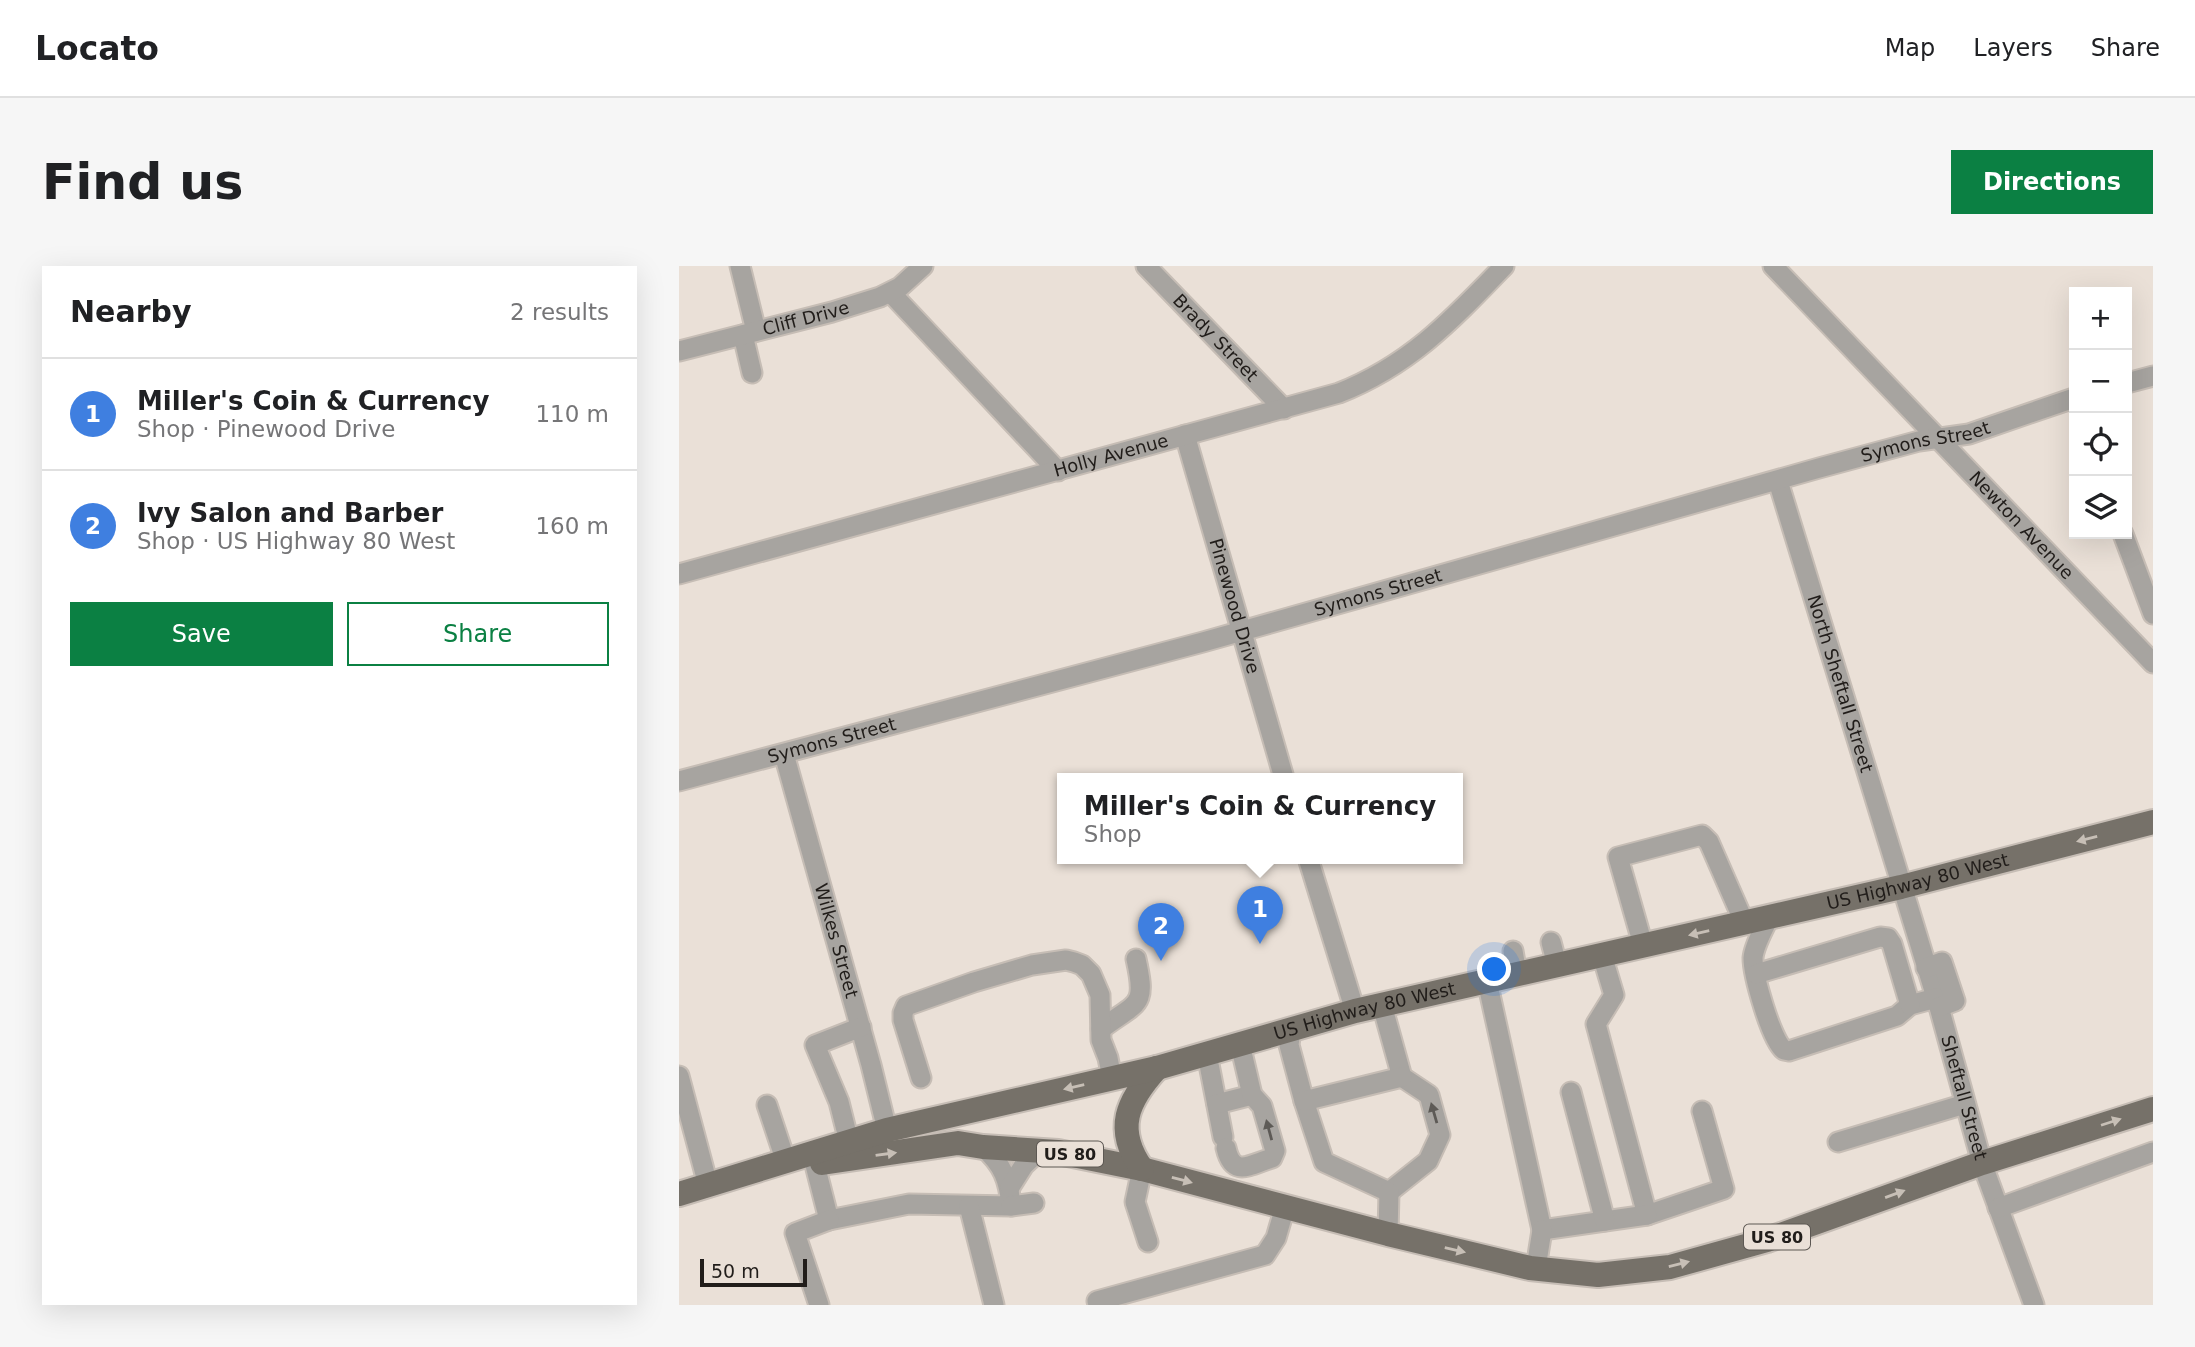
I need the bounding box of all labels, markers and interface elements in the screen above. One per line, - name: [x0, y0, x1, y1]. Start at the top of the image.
- text: Locato: [35, 29, 159, 68]
- text: Map: [1885, 34, 1935, 62]
- text: Layers: [1973, 34, 2053, 62]
- text: Share: [2091, 34, 2160, 62]
- button: Directions: [1951, 150, 2153, 214]
- text: Find us: [42, 154, 243, 211]
- map controls: [2069, 287, 2132, 539]
- button: +: [2069, 287, 2132, 350]
- street label: Brady Street: [1169, 290, 1263, 386]
- text: Nearby: [70, 294, 192, 329]
- street label: Cliff Drive: [760, 296, 852, 339]
- text: 2 results: [510, 299, 609, 325]
- button: −: [2069, 350, 2132, 413]
- text: Miller's Coin & Currency: [137, 386, 489, 416]
- text: 1: [85, 401, 101, 427]
- text: 110 m: [535, 401, 609, 427]
- button: locate: [2069, 413, 2132, 476]
- text: Shop · Pinewood Drive: [137, 416, 395, 442]
- street label: Symons Street: [1858, 417, 1993, 466]
- street label: Holly Avenue: [1051, 429, 1171, 481]
- street label: Newton Avenue: [1965, 467, 2078, 583]
- button: layers: [2069, 476, 2132, 539]
- text: Ivy Salon and Barber: [137, 498, 443, 528]
- text: 2: [85, 513, 101, 539]
- text: 160 m: [535, 513, 609, 539]
- text: Shop · US Highway 80 West: [137, 528, 455, 554]
- street label: Pinewood Drive: [1205, 536, 1264, 676]
- street label: Symons Street: [1312, 564, 1444, 620]
- street label: North Sheftall Street: [1803, 592, 1878, 775]
- button: Save: [70, 602, 333, 666]
- button: Share: [347, 602, 609, 666]
- street label: Symons Street: [765, 713, 898, 767]
- popup: [1057, 773, 1463, 864]
- text: Miller's Coin & Currency: [1084, 791, 1436, 821]
- text: Shop: [1084, 821, 1142, 847]
- one-way arrow: [2076, 834, 2098, 845]
- street label: US Highway 80 West: [1824, 849, 2011, 914]
- street label: Wilkes Street: [811, 881, 863, 1000]
- pin: 1: [1237, 886, 1283, 944]
- pin: 2: [1138, 903, 1184, 961]
- one-way arrow: [1688, 927, 1710, 938]
- your location: [1477, 952, 1511, 986]
- street label: US Highway 80 West: [1271, 978, 1457, 1044]
- street label: Sheftall Street: [1937, 1033, 1992, 1162]
- one-way arrow: [1063, 1082, 1085, 1093]
- one-way arrow: [1428, 1103, 1438, 1124]
- one-way arrow: [2101, 1116, 2122, 1127]
- one-way arrow: [1263, 1119, 1274, 1141]
- road number: US 80: [1037, 1142, 1103, 1166]
- one-way arrow: [875, 1148, 897, 1159]
- one-way arrow: [1172, 1175, 1193, 1185]
- one-way arrow: [1885, 1189, 1906, 1200]
- road number: US 80: [1744, 1225, 1810, 1250]
- one-way arrow: [1444, 1245, 1466, 1256]
- scale bar: [700, 1256, 807, 1288]
- one-way arrow: [1668, 1258, 1690, 1269]
- text: 50 m: [711, 1260, 760, 1282]

